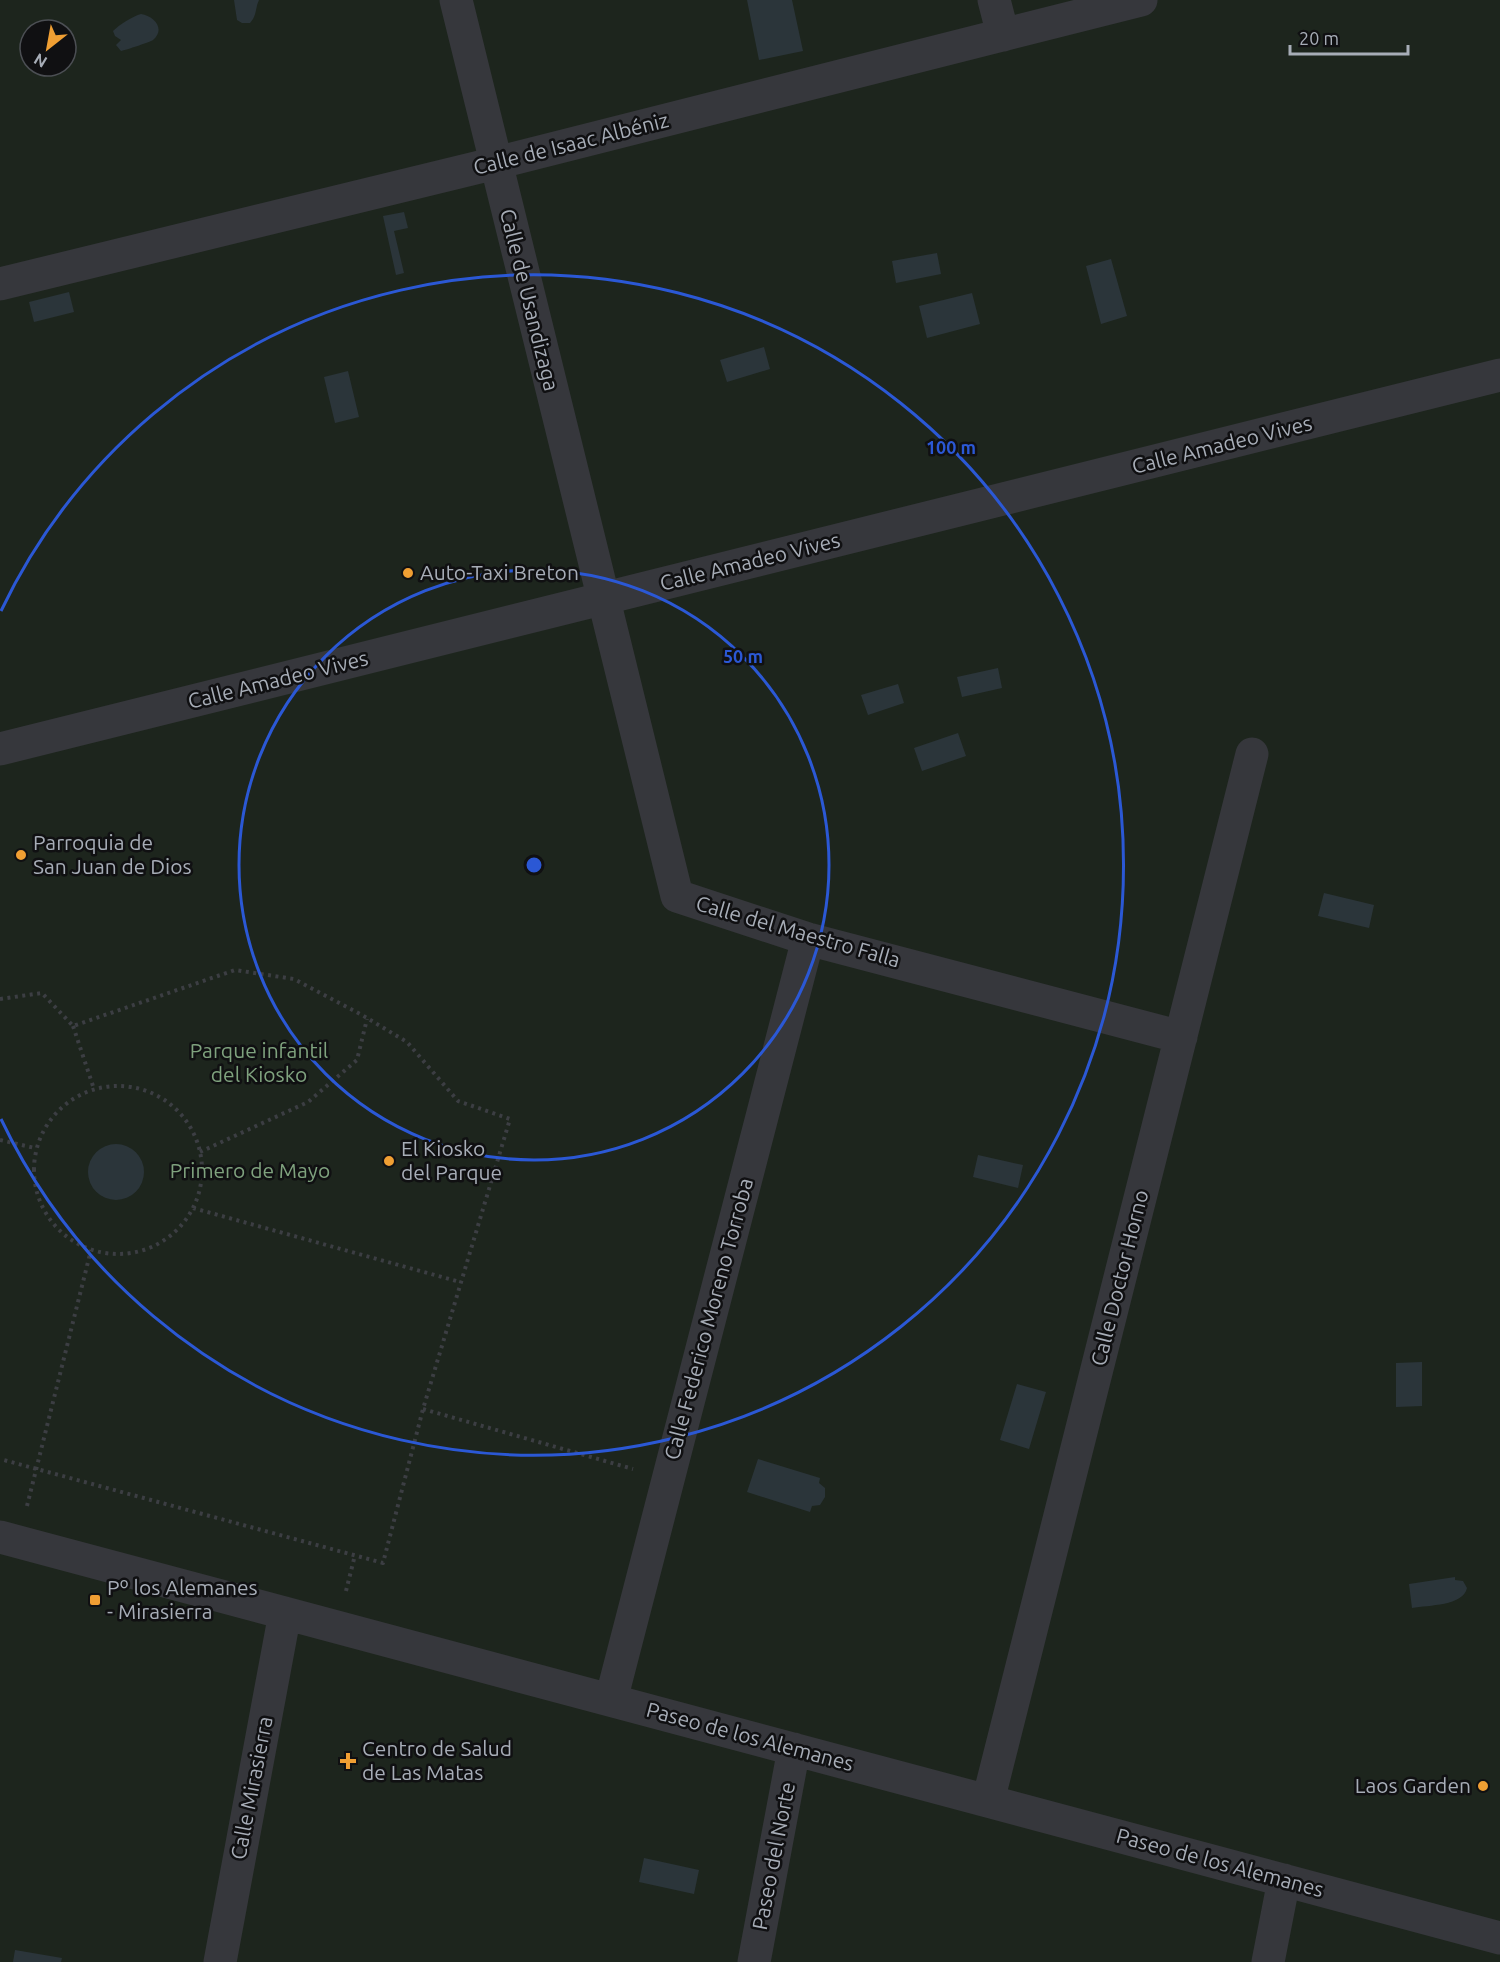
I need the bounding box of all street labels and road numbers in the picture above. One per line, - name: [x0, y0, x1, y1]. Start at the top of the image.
- street label: Calle de Isaac Albéniz: [471, 107, 671, 179]
- street label: Calle de Usandizaga: [496, 206, 564, 393]
- street label: Calle Amadeo Vives: [1129, 410, 1314, 478]
- street label: Calle Amadeo Vives: [657, 527, 842, 595]
- street label: Calle Amadeo Vives: [185, 645, 370, 713]
- street label: Calle del Maestro Falla: [693, 890, 903, 972]
- street label: Calle Federico Moreno Torroba: [659, 1175, 757, 1462]
- street label: Calle Doctor Horno: [1086, 1187, 1152, 1368]
- street label: Paseo de los Alemanes: [644, 1697, 857, 1775]
- street label: Calle Mirasierra: [225, 1714, 277, 1862]
- street label: Paseo del Norte: [747, 1780, 799, 1932]
- street label: Paseo de los Alemanes: [1114, 1823, 1327, 1901]

